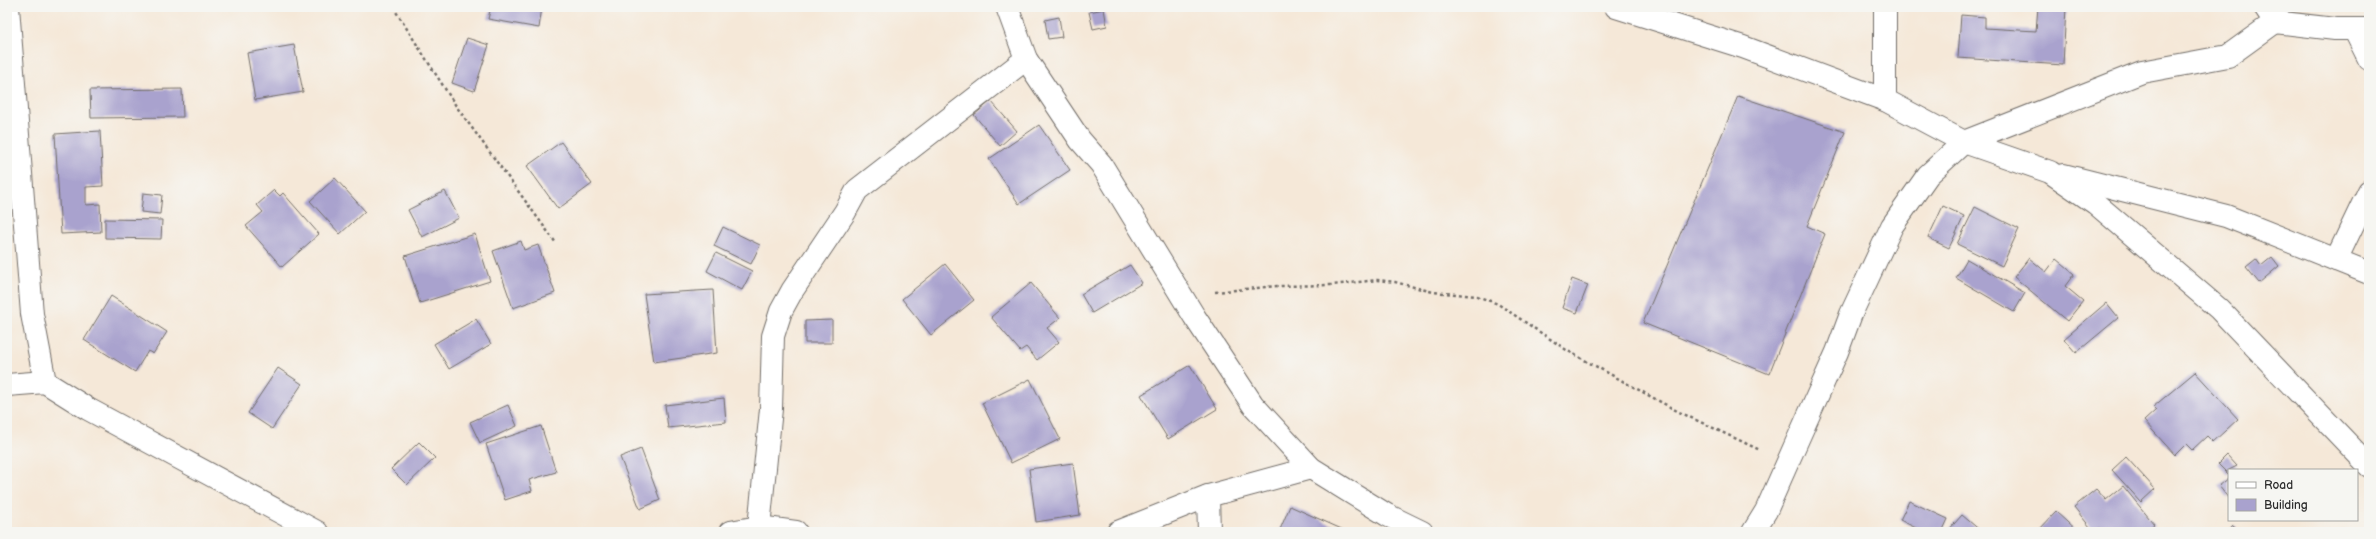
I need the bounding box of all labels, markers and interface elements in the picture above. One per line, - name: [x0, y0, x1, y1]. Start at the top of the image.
- legend: [2228, 469, 2358, 521]
- text: Road: [2264, 478, 2293, 493]
- text: Building: [2264, 498, 2308, 513]

